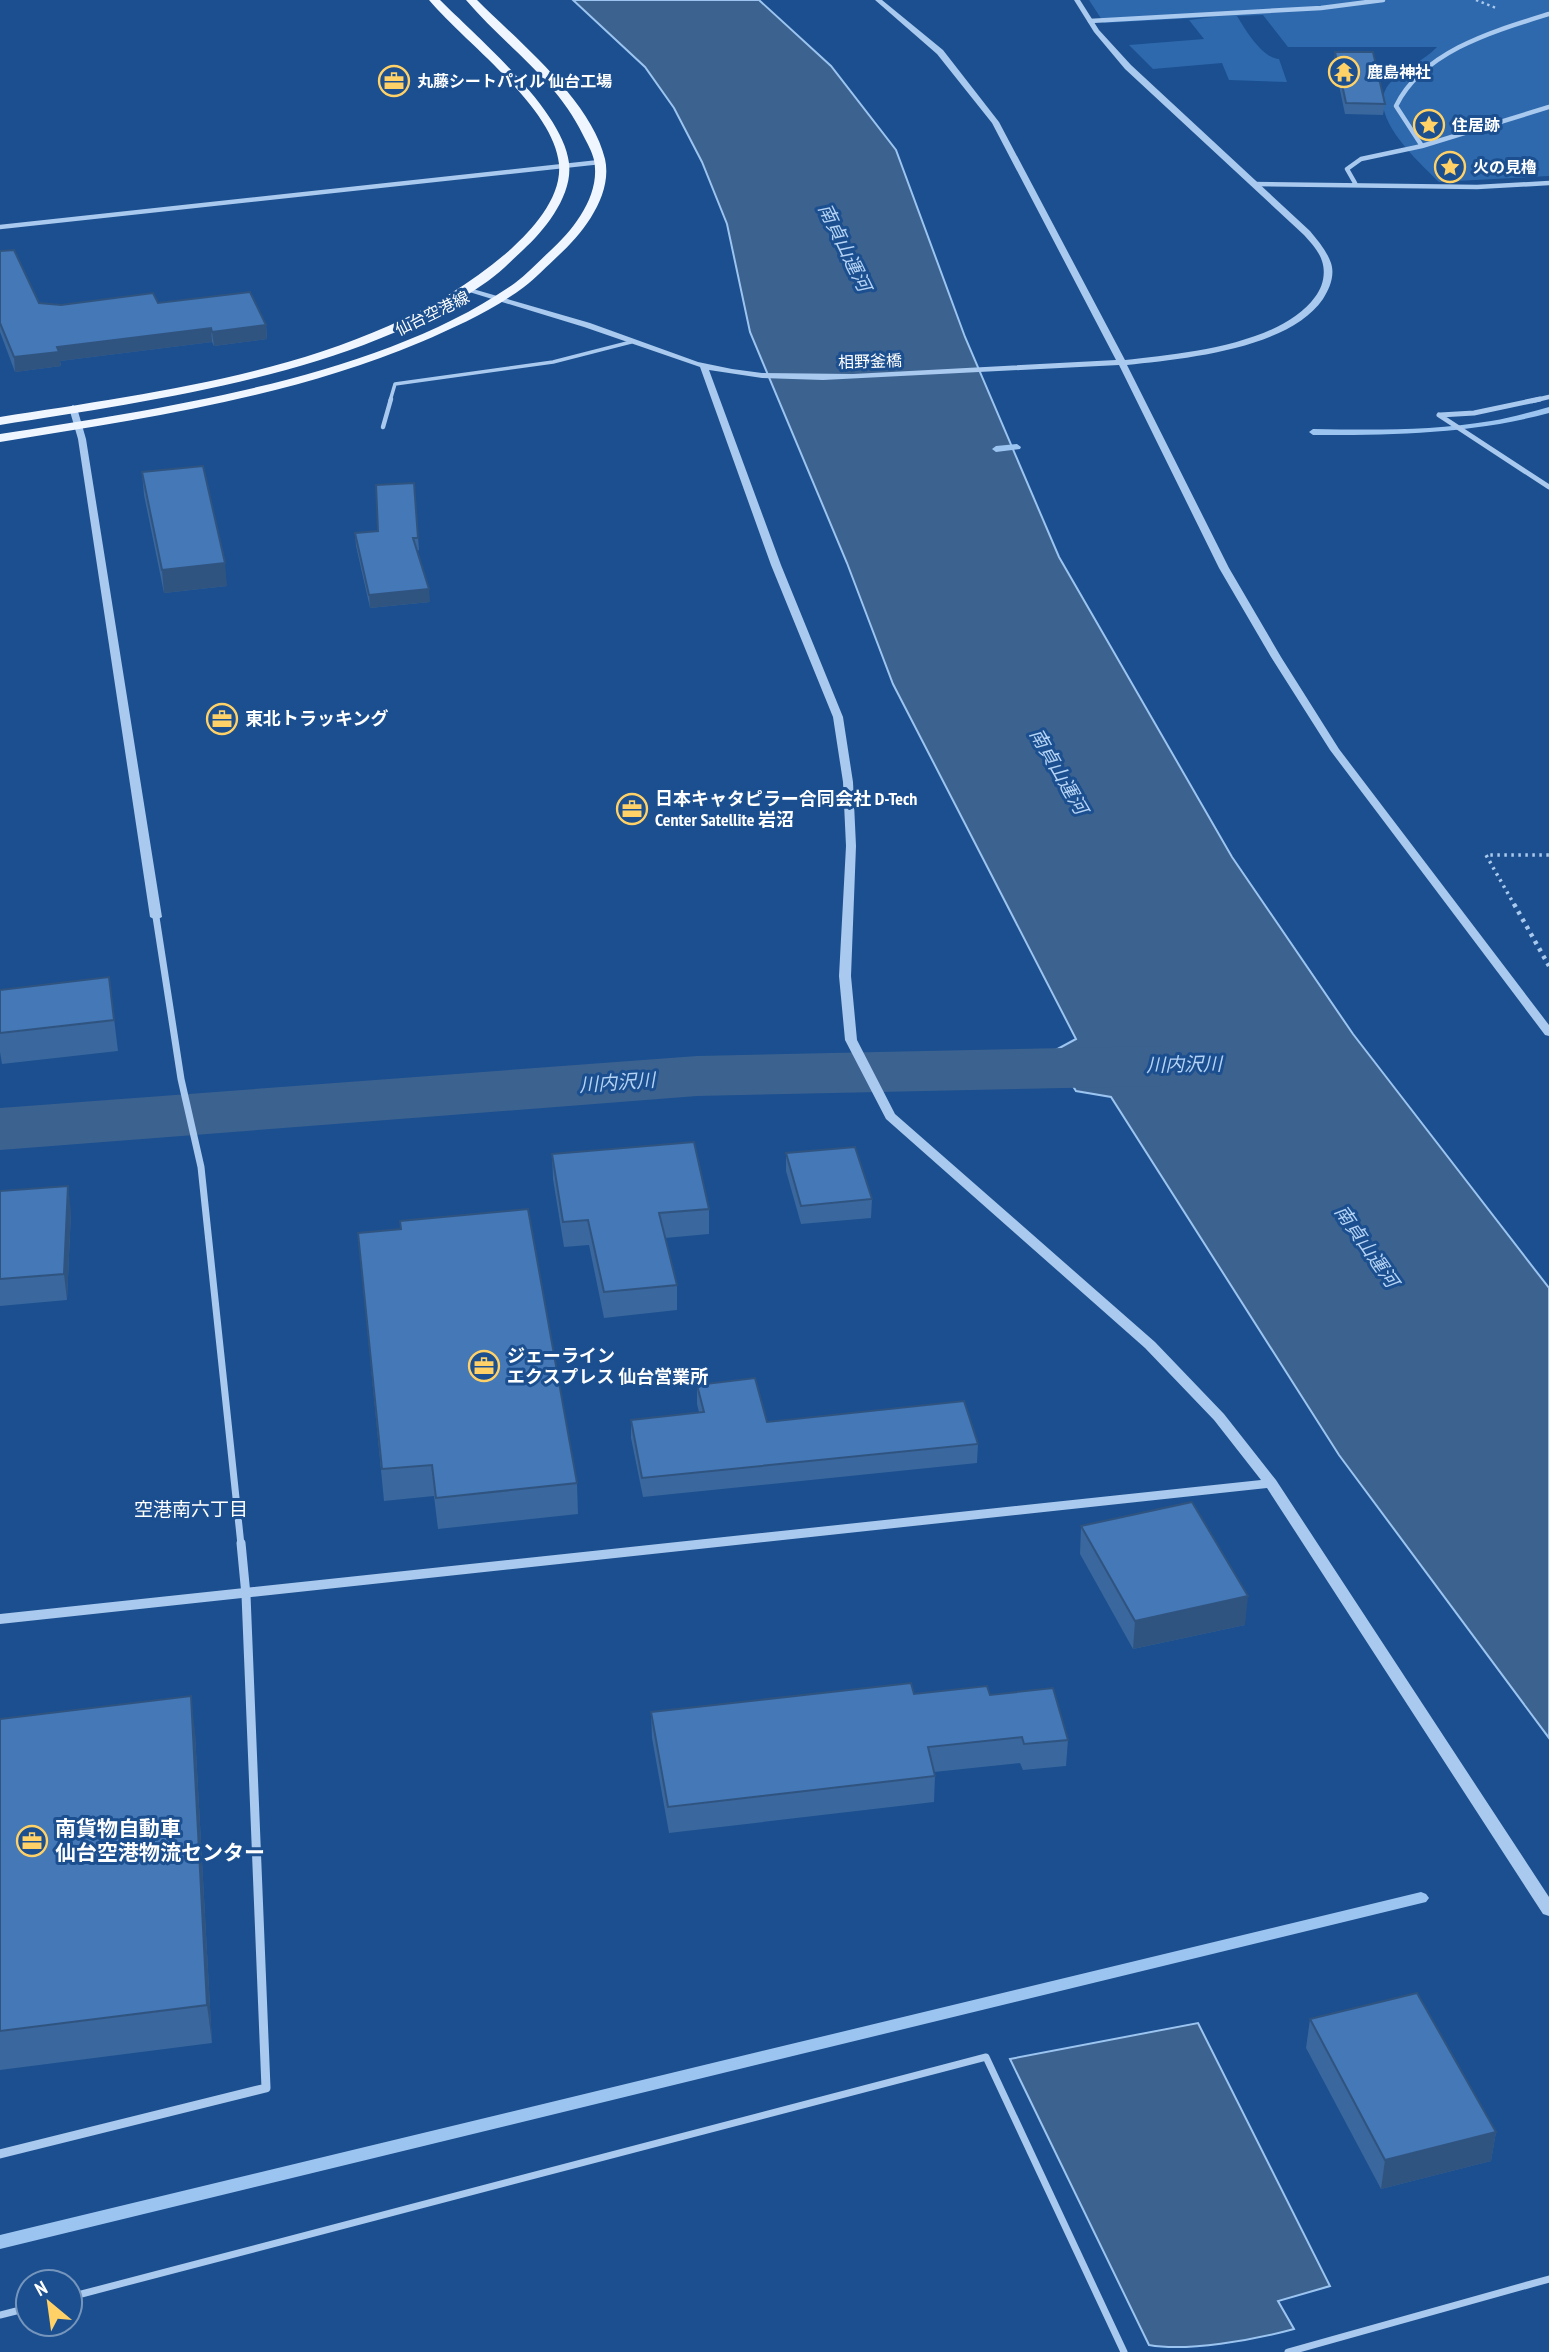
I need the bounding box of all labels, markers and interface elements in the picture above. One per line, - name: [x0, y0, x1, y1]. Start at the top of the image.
- temple icon: 鹿島神社: [1327, 55, 1361, 89]
- place label: 鹿島神社: [1367, 62, 1431, 82]
- office icon: 丸藤シートパイル 仙台工場: [377, 64, 411, 98]
- place label: 丸藤シートパイル 仙台工場: [417, 71, 612, 91]
- place icon: 住居跡: [1412, 108, 1446, 142]
- place label: 住居跡: [1451, 115, 1500, 135]
- place icon: 火の見櫓: [1433, 150, 1467, 184]
- place label: 火の見櫓: [1473, 157, 1537, 177]
- water label: 南貞山運河: [813, 199, 878, 299]
- street label: 仙台空港線: [392, 286, 472, 340]
- street label: 相野釜橋: [838, 350, 902, 372]
- office icon: 東北トラッキング: [205, 702, 239, 736]
- place label: 東北トラッキング: [245, 707, 388, 730]
- water label: 南貞山運河: [1025, 724, 1095, 822]
- place label: 日本キャタピラー合同会社 D-Tech Center Satellite 岩沼: [655, 787, 917, 831]
- office icon: 日本キャタピラー合同会社 D-Tech Center Satellite 岩沼: [615, 792, 649, 826]
- water label: 川内沢川: [1146, 1051, 1224, 1077]
- water label: 川内沢川: [578, 1067, 658, 1097]
- water label: 南貞山運河: [1330, 1200, 1406, 1295]
- place label: ジェーライン エクスプレス 仙台営業所: [507, 1344, 708, 1388]
- office icon: ジェーライン エクスプレス 仙台営業所: [467, 1349, 501, 1383]
- district label: 空港南六丁目: [134, 1497, 248, 1521]
- place label: 南貨物自動車 仙台空港物流センター: [55, 1815, 265, 1866]
- office icon: 南貨物自動車 仙台空港物流センター: [15, 1824, 49, 1858]
- north arrow: [14, 2268, 84, 2338]
- text: N: [30, 2275, 51, 2301]

